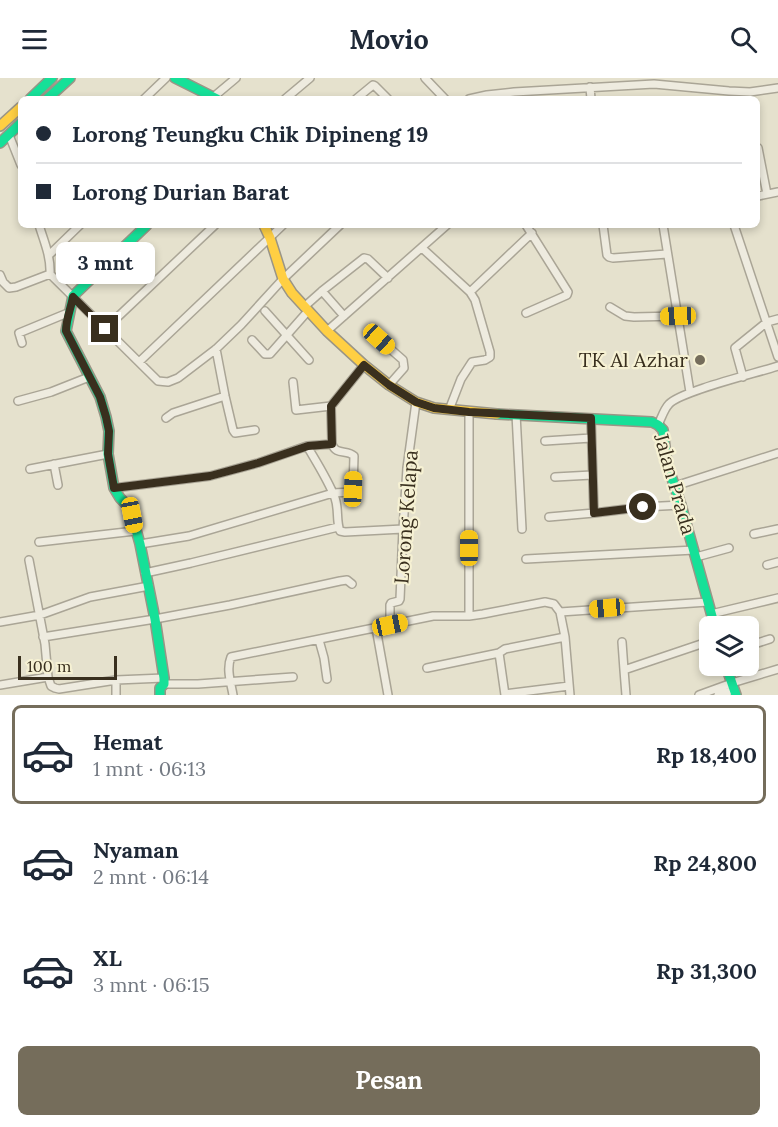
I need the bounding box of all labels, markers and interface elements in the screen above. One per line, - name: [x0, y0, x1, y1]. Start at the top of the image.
- text: Movio: [349, 22, 429, 56]
- icon: menu: [18, 23, 51, 56]
- icon: search: [727, 23, 760, 56]
- text: Lorong Teungku Chik Dipineng 19: [72, 120, 429, 148]
- text: Lorong Durian Barat: [72, 178, 289, 206]
- callout: 3 mnt: [56, 242, 154, 284]
- text: 3 mnt: [78, 250, 133, 275]
- car: [660, 306, 696, 326]
- route end: [91, 315, 118, 342]
- car: [360, 320, 398, 358]
- place label: TK Al Azhar: [579, 347, 688, 372]
- marker: TK Al Azhar: [693, 353, 707, 367]
- street label: Jalan Prada: [649, 430, 702, 537]
- street label: Lorong Kelapa: [388, 449, 423, 585]
- car: [343, 471, 363, 507]
- route start: [629, 493, 656, 520]
- car: [120, 496, 144, 534]
- car: [460, 530, 478, 566]
- car: [588, 597, 626, 619]
- car: [371, 612, 409, 638]
- map controls: [699, 616, 759, 676]
- button: layers: [699, 616, 759, 676]
- scale bar: [18, 653, 117, 680]
- text: 100 m: [27, 656, 71, 676]
- icon: car: [21, 728, 75, 782]
- text: Hemat: [93, 728, 163, 756]
- text: Rp 18,400: [656, 741, 757, 769]
- text: 1 mnt · 06:13: [93, 756, 206, 781]
- icon: car: [21, 836, 75, 890]
- text: Nyaman: [93, 836, 179, 864]
- text: Rp 24,800: [653, 849, 757, 877]
- text: 2 mnt · 06:14: [93, 864, 209, 889]
- icon: car: [21, 944, 75, 998]
- text: XL: [93, 944, 122, 972]
- text: Rp 31,300: [656, 957, 757, 985]
- text: 3 mnt · 06:15: [93, 972, 210, 997]
- button: Pesan: [18, 1046, 760, 1115]

